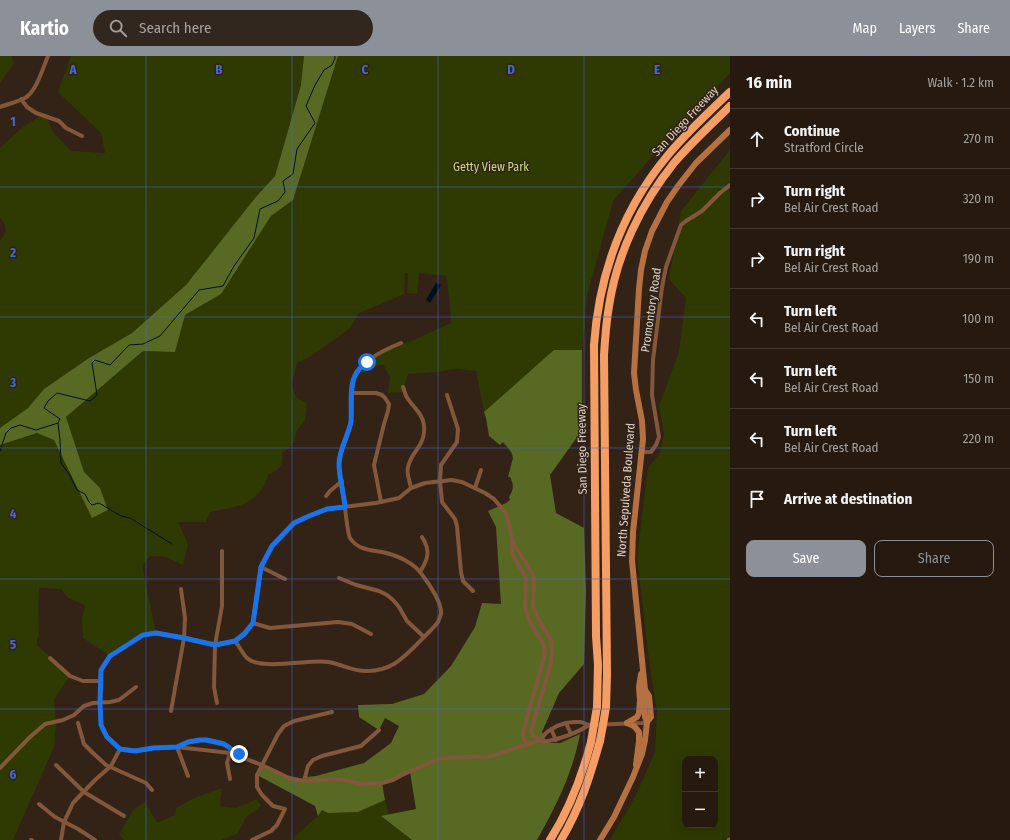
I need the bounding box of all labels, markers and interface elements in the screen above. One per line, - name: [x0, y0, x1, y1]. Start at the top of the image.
- search box: [93, 10, 373, 46]
- text: Kartio: [20, 17, 69, 40]
- icon: search: [107, 17, 129, 39]
- text: Search here: [139, 19, 211, 37]
- text: Map: [853, 20, 877, 37]
- text: Layers: [899, 20, 935, 37]
- text: Share: [957, 20, 990, 37]
- text: A: [68, 62, 77, 77]
- text: B: [215, 62, 223, 77]
- text: C: [362, 62, 369, 77]
- text: D: [507, 62, 515, 77]
- text: E: [654, 62, 660, 77]
- text: 16 min: [746, 72, 792, 93]
- text: Walk · 1.2 km: [927, 75, 994, 90]
- street label: San Diego Freeway: [649, 83, 722, 159]
- text: 1: [10, 114, 16, 129]
- text: Continue: [784, 122, 840, 140]
- icon: ahead: [746, 128, 768, 150]
- text: 270 m: [963, 131, 994, 146]
- text: Stratford Circle: [784, 140, 864, 155]
- park label: Getty View Park: [453, 160, 529, 174]
- text: Turn right: [784, 182, 845, 200]
- icon: right: [746, 188, 768, 210]
- text: 320 m: [963, 191, 994, 206]
- text: Bel Air Crest Road: [784, 200, 879, 215]
- text: Turn right: [784, 242, 845, 260]
- text: 2: [9, 245, 16, 260]
- icon: right: [746, 248, 768, 270]
- text: 190 m: [963, 251, 994, 266]
- text: Bel Air Crest Road: [784, 260, 879, 275]
- street label: Promontory Road: [638, 267, 664, 353]
- text: Turn left: [784, 302, 837, 320]
- icon: left: [746, 308, 768, 330]
- text: 100 m: [962, 311, 994, 326]
- text: Bel Air Crest Road: [784, 320, 879, 335]
- route start: [358, 353, 376, 371]
- text: Turn left: [784, 362, 837, 380]
- icon: left: [746, 368, 768, 390]
- text: 150 m: [963, 371, 994, 386]
- text: 3: [9, 375, 16, 390]
- text: Bel Air Crest Road: [784, 380, 879, 395]
- street label: San Diego Freeway: [574, 403, 590, 495]
- text: Turn left: [784, 422, 837, 440]
- street label: North Sepulveda Boulevard: [614, 423, 638, 557]
- icon: left: [746, 428, 768, 450]
- text: 220 m: [963, 431, 994, 446]
- text: Bel Air Crest Road: [784, 440, 879, 455]
- icon: arrive: [746, 488, 768, 510]
- text: Arrive at destination: [784, 490, 912, 508]
- text: 4: [10, 506, 17, 521]
- button: Save: [746, 540, 866, 577]
- button: Share: [874, 540, 994, 577]
- text: 5: [10, 637, 16, 652]
- route end: [230, 745, 248, 763]
- map controls: [682, 756, 718, 828]
- button: +: [682, 756, 718, 792]
- text: 6: [10, 767, 17, 782]
- button: −: [682, 792, 718, 828]

